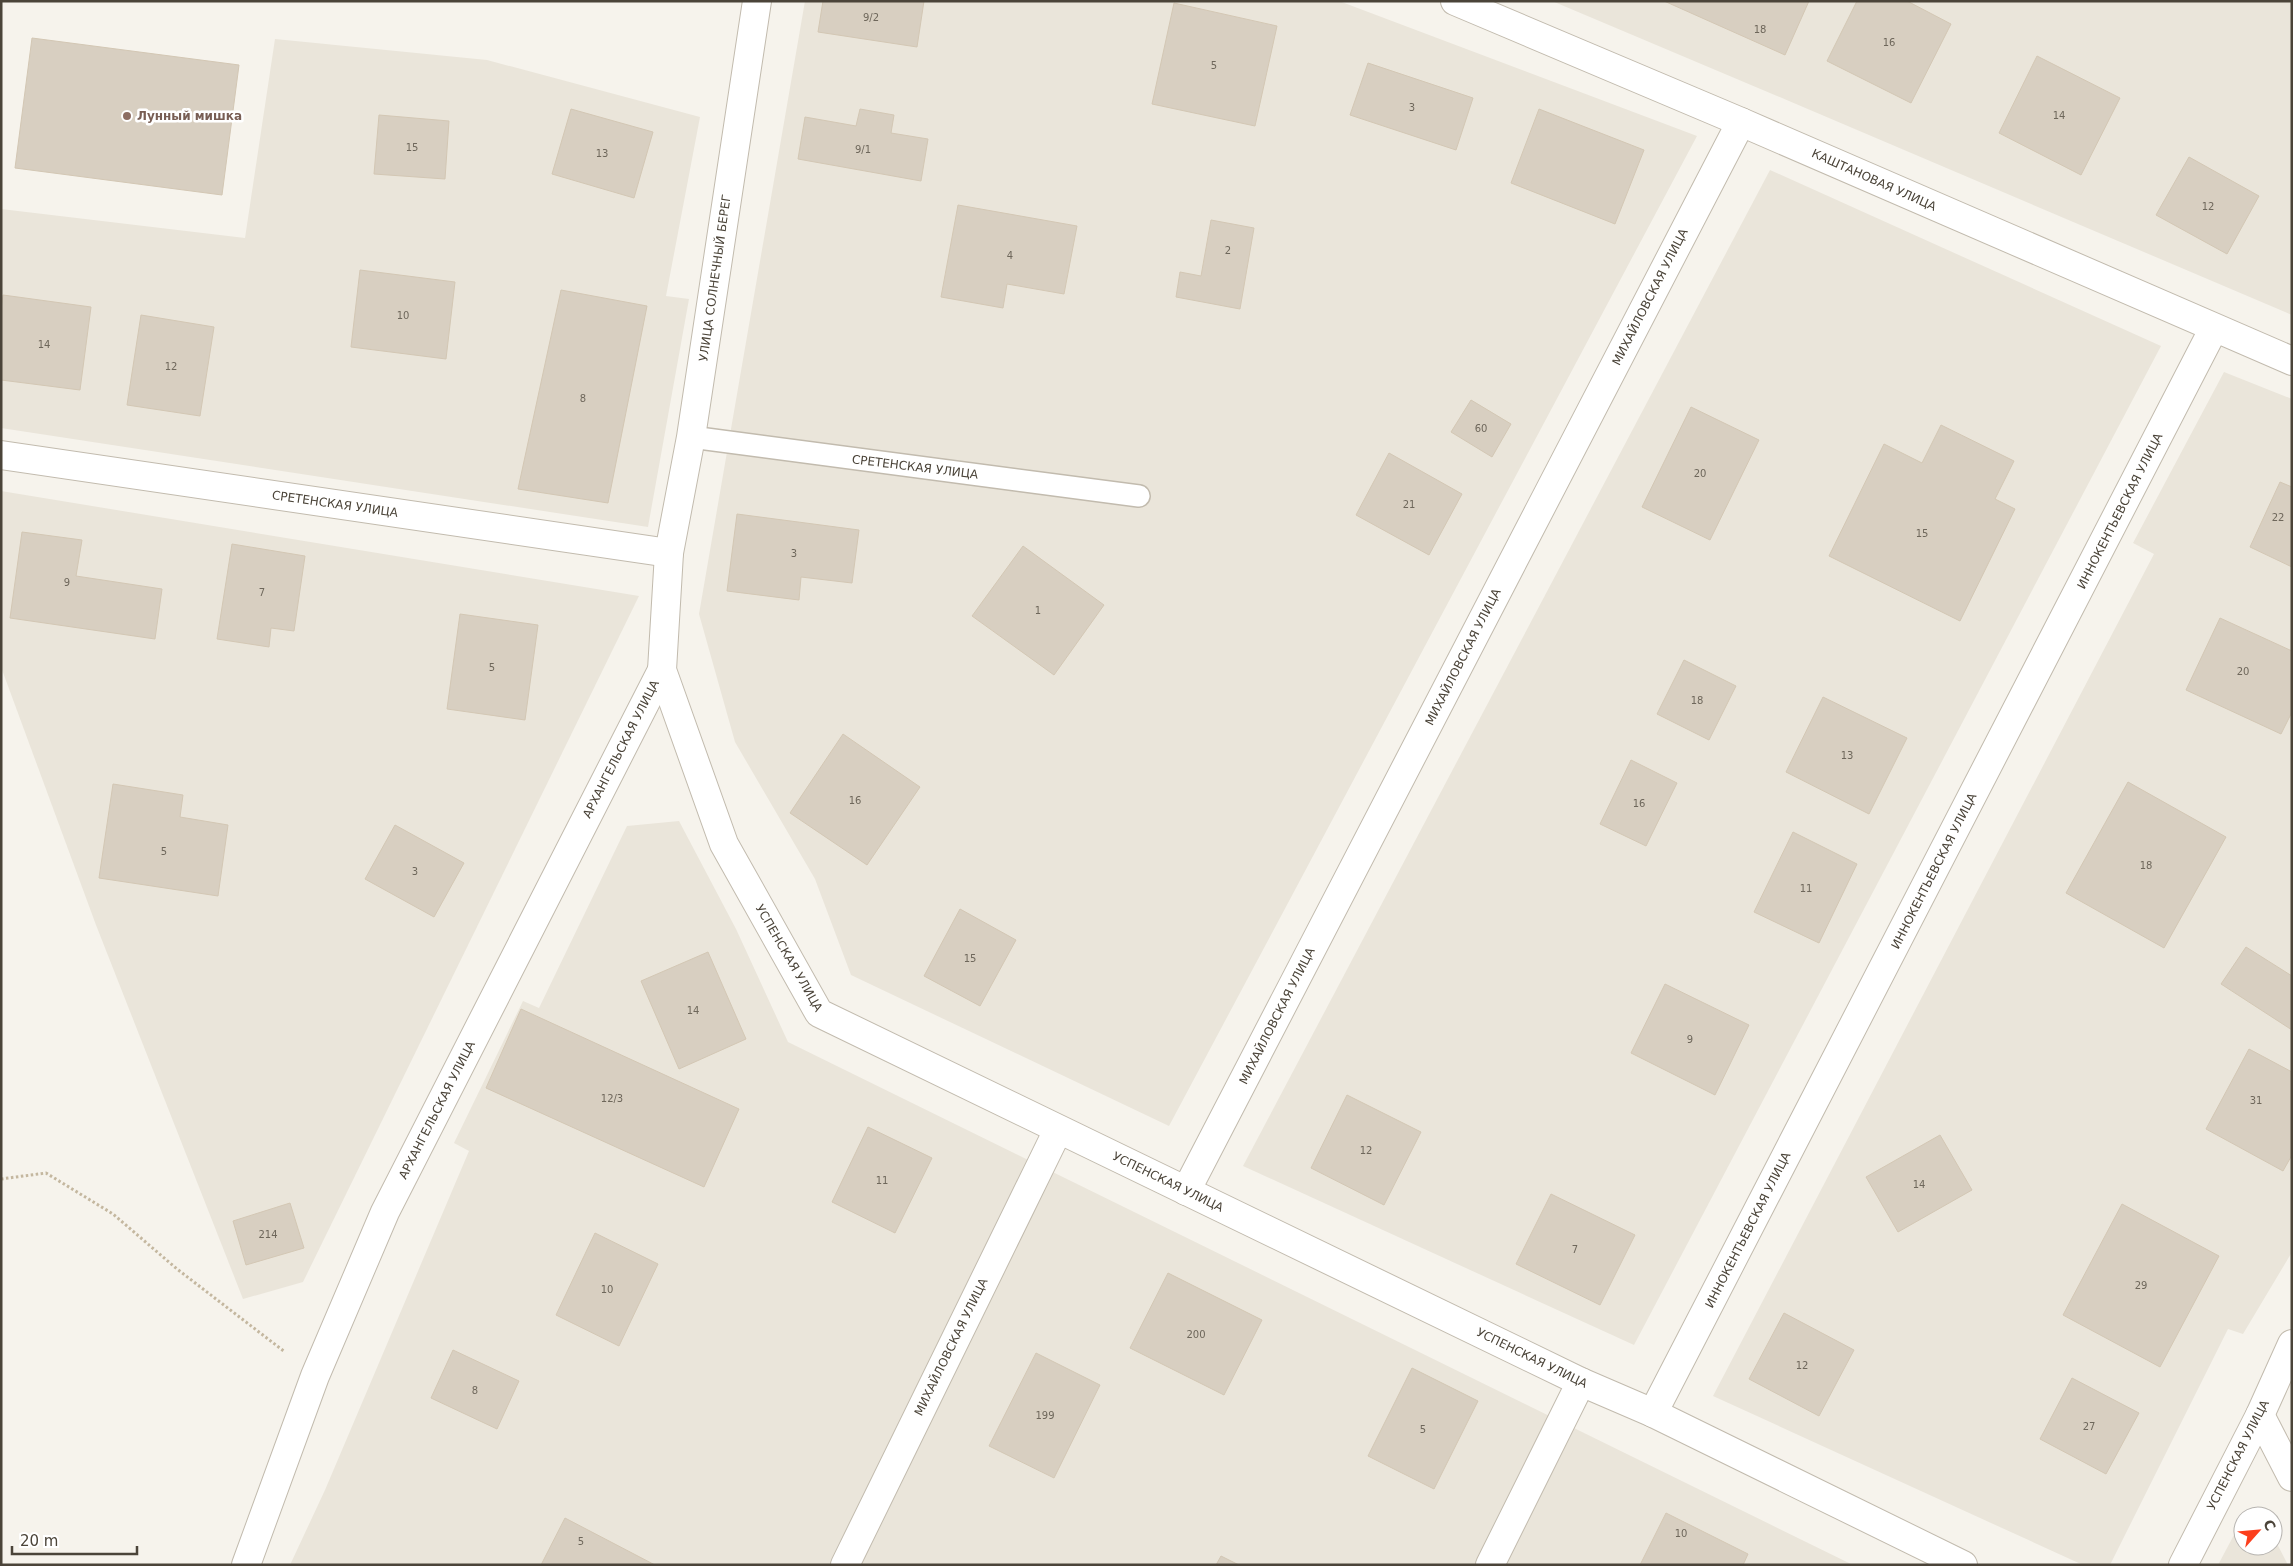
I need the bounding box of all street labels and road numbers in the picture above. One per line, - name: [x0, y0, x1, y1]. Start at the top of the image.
- street label: КАШТАНОВАЯ УЛИЦА: [1809, 146, 1939, 214]
- street label: УЛИЦА СОЛНЕЧНЫЙ БЕРЕГ: [695, 193, 734, 362]
- street label: МИХАЙЛОВСКАЯ УЛИЦА: [1608, 225, 1691, 368]
- street label: ИННОКЕНТЬЕВСКАЯ УЛИЦА: [2074, 430, 2166, 591]
- street label: СРЕТЕНСКАЯ УЛИЦА: [851, 452, 980, 482]
- street label: СРЕТЕНСКАЯ УЛИЦА: [271, 488, 400, 520]
- street label: МИХАЙЛОВСКАЯ УЛИЦА: [1421, 585, 1504, 728]
- street label: АРХАНГЕЛЬСКАЯ УЛИЦА: [580, 677, 662, 820]
- street label: ИННОКЕНТЬЕВСКАЯ УЛИЦА: [1888, 790, 1980, 951]
- street label: УСПЕНСКАЯ УЛИЦА: [753, 902, 826, 1015]
- street label: МИХАЙЛОВСКАЯ УЛИЦА: [1235, 944, 1318, 1087]
- street label: АРХАНГЕЛЬСКАЯ УЛИЦА: [396, 1038, 478, 1181]
- street label: УСПЕНСКАЯ УЛИЦА: [1110, 1149, 1226, 1215]
- street label: ИННОКЕНТЬЕВСКАЯ УЛИЦА: [1702, 1149, 1794, 1310]
- street label: МИХАЙЛОВСКАЯ УЛИЦА: [911, 1275, 991, 1418]
- street label: УСПЕНСКАЯ УЛИЦА: [1474, 1325, 1590, 1391]
- street label: УСПЕНСКАЯ УЛИЦА: [2204, 1397, 2272, 1512]

